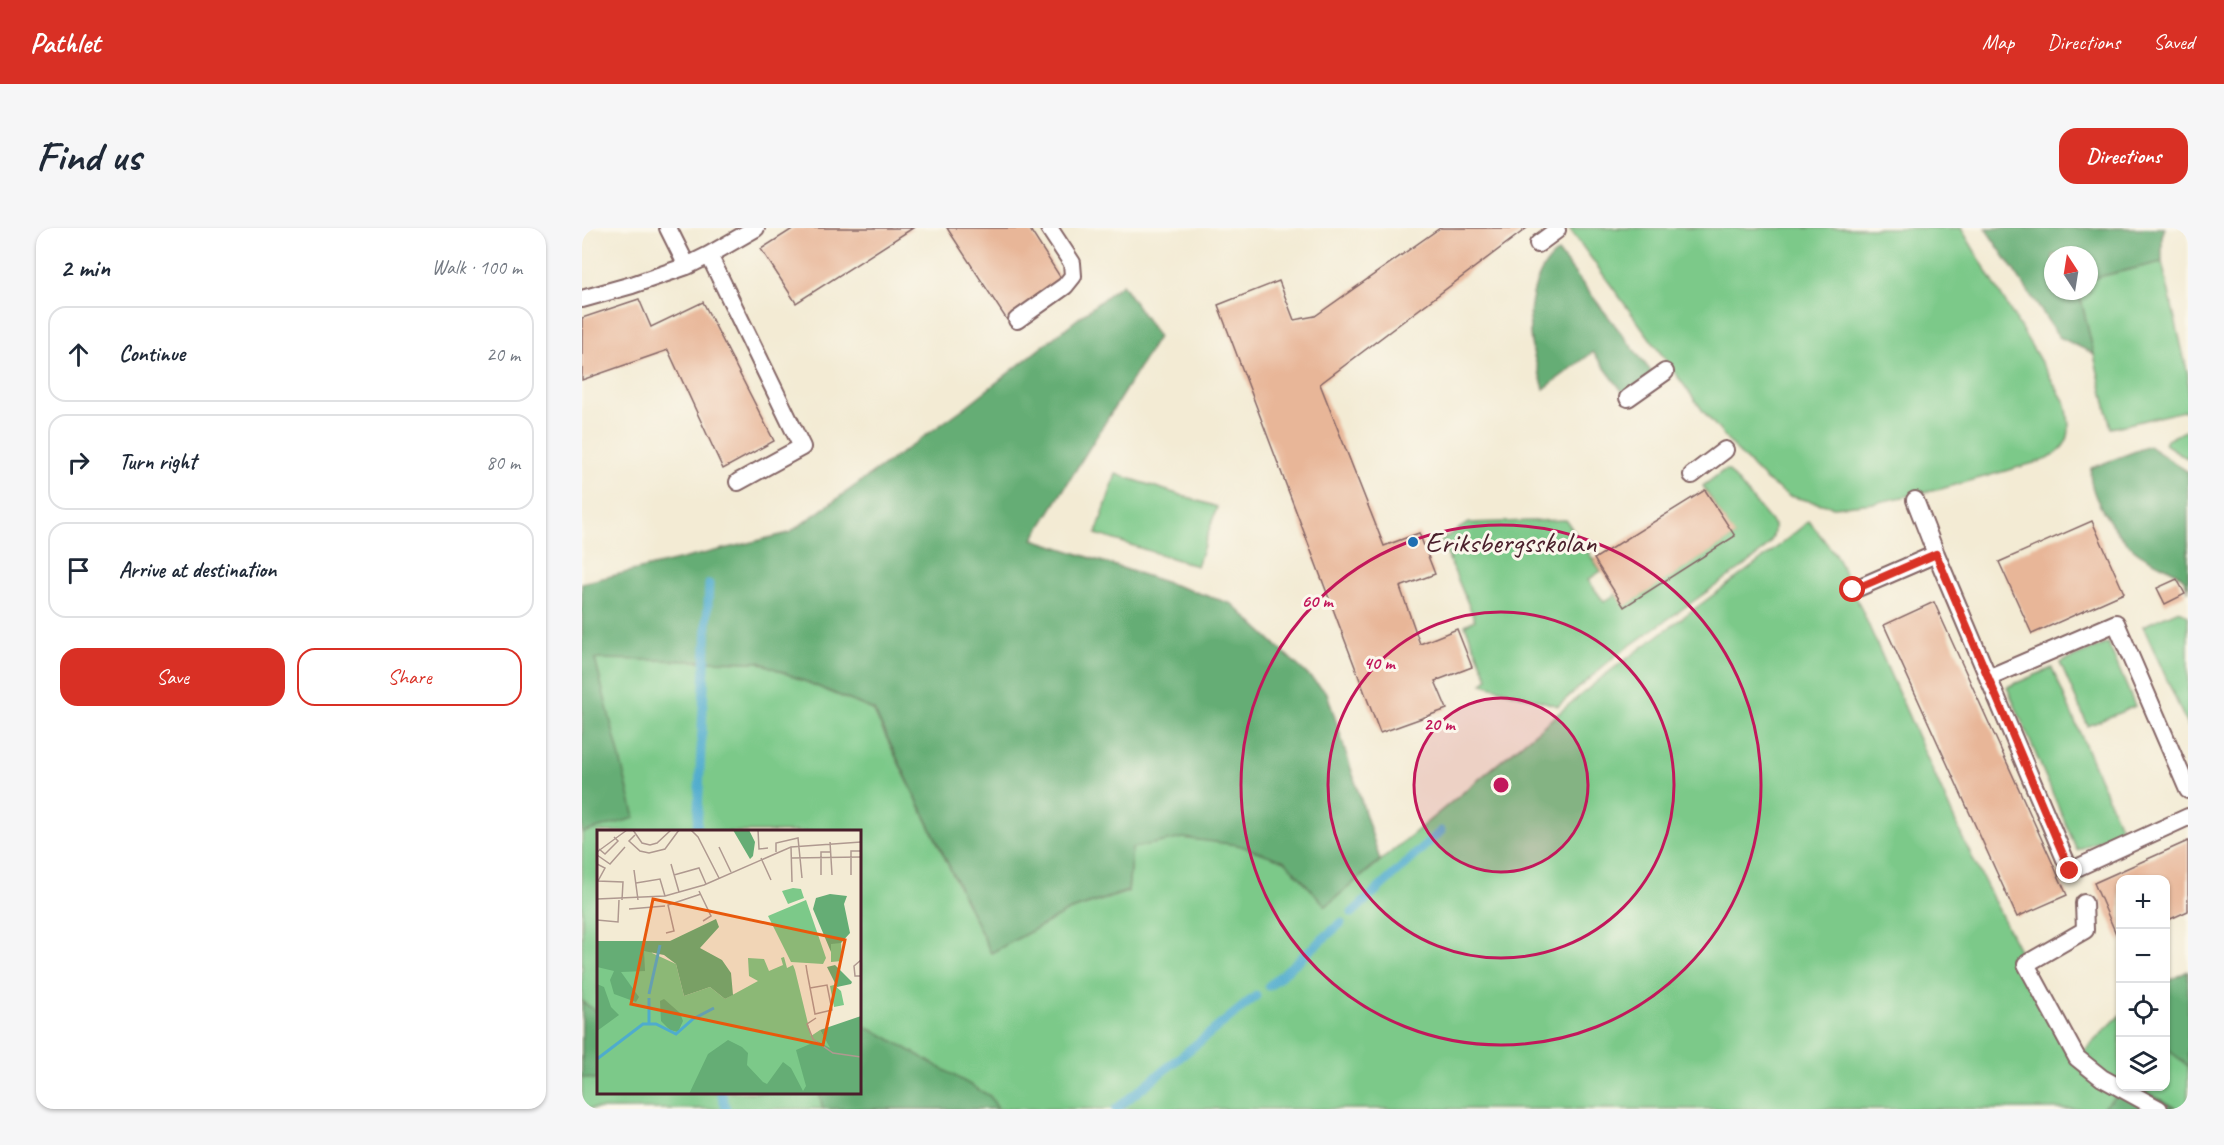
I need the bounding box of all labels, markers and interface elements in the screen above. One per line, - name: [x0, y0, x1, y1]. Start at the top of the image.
- text: Pathlet: [30, 25, 100, 60]
- text: Map: [1982, 29, 2014, 55]
- text: Directions: [2047, 29, 2120, 55]
- text: Saved: [2153, 29, 2194, 55]
- button: Directions: [2059, 128, 2188, 184]
- text: Find us: [36, 130, 141, 183]
- north arrow: [2044, 246, 2098, 300]
- text: 2 min: [60, 251, 110, 284]
- text: Walk · 100 m: [432, 255, 522, 280]
- icon: ahead: [62, 338, 95, 371]
- text: Continue: [119, 340, 185, 368]
- text: 20 m: [486, 342, 520, 367]
- icon: right: [62, 446, 95, 479]
- text: Turn right: [119, 448, 196, 476]
- text: 80 m: [486, 450, 520, 475]
- place label: Eriksbergsskolan: [1425, 523, 1597, 561]
- marker: Eriksbergsskolan: [1406, 535, 1420, 549]
- icon: arrive: [62, 554, 95, 587]
- text: Arrive at destination: [119, 556, 276, 584]
- route start: [1839, 576, 1865, 602]
- text: 60 m: [1301, 590, 1334, 612]
- button: Save: [60, 648, 285, 706]
- button: Share: [297, 648, 522, 706]
- text: 40 m: [1364, 652, 1396, 674]
- text: 20 m: [1424, 713, 1456, 735]
- centre of rings: [1491, 775, 1511, 795]
- inset map: [597, 830, 861, 1094]
- route end: [2056, 857, 2082, 883]
- map controls: [2116, 875, 2170, 1091]
- button: +: [2116, 875, 2170, 929]
- button: −: [2116, 929, 2170, 983]
- button: locate: [2116, 983, 2170, 1037]
- button: layers: [2116, 1037, 2170, 1091]

